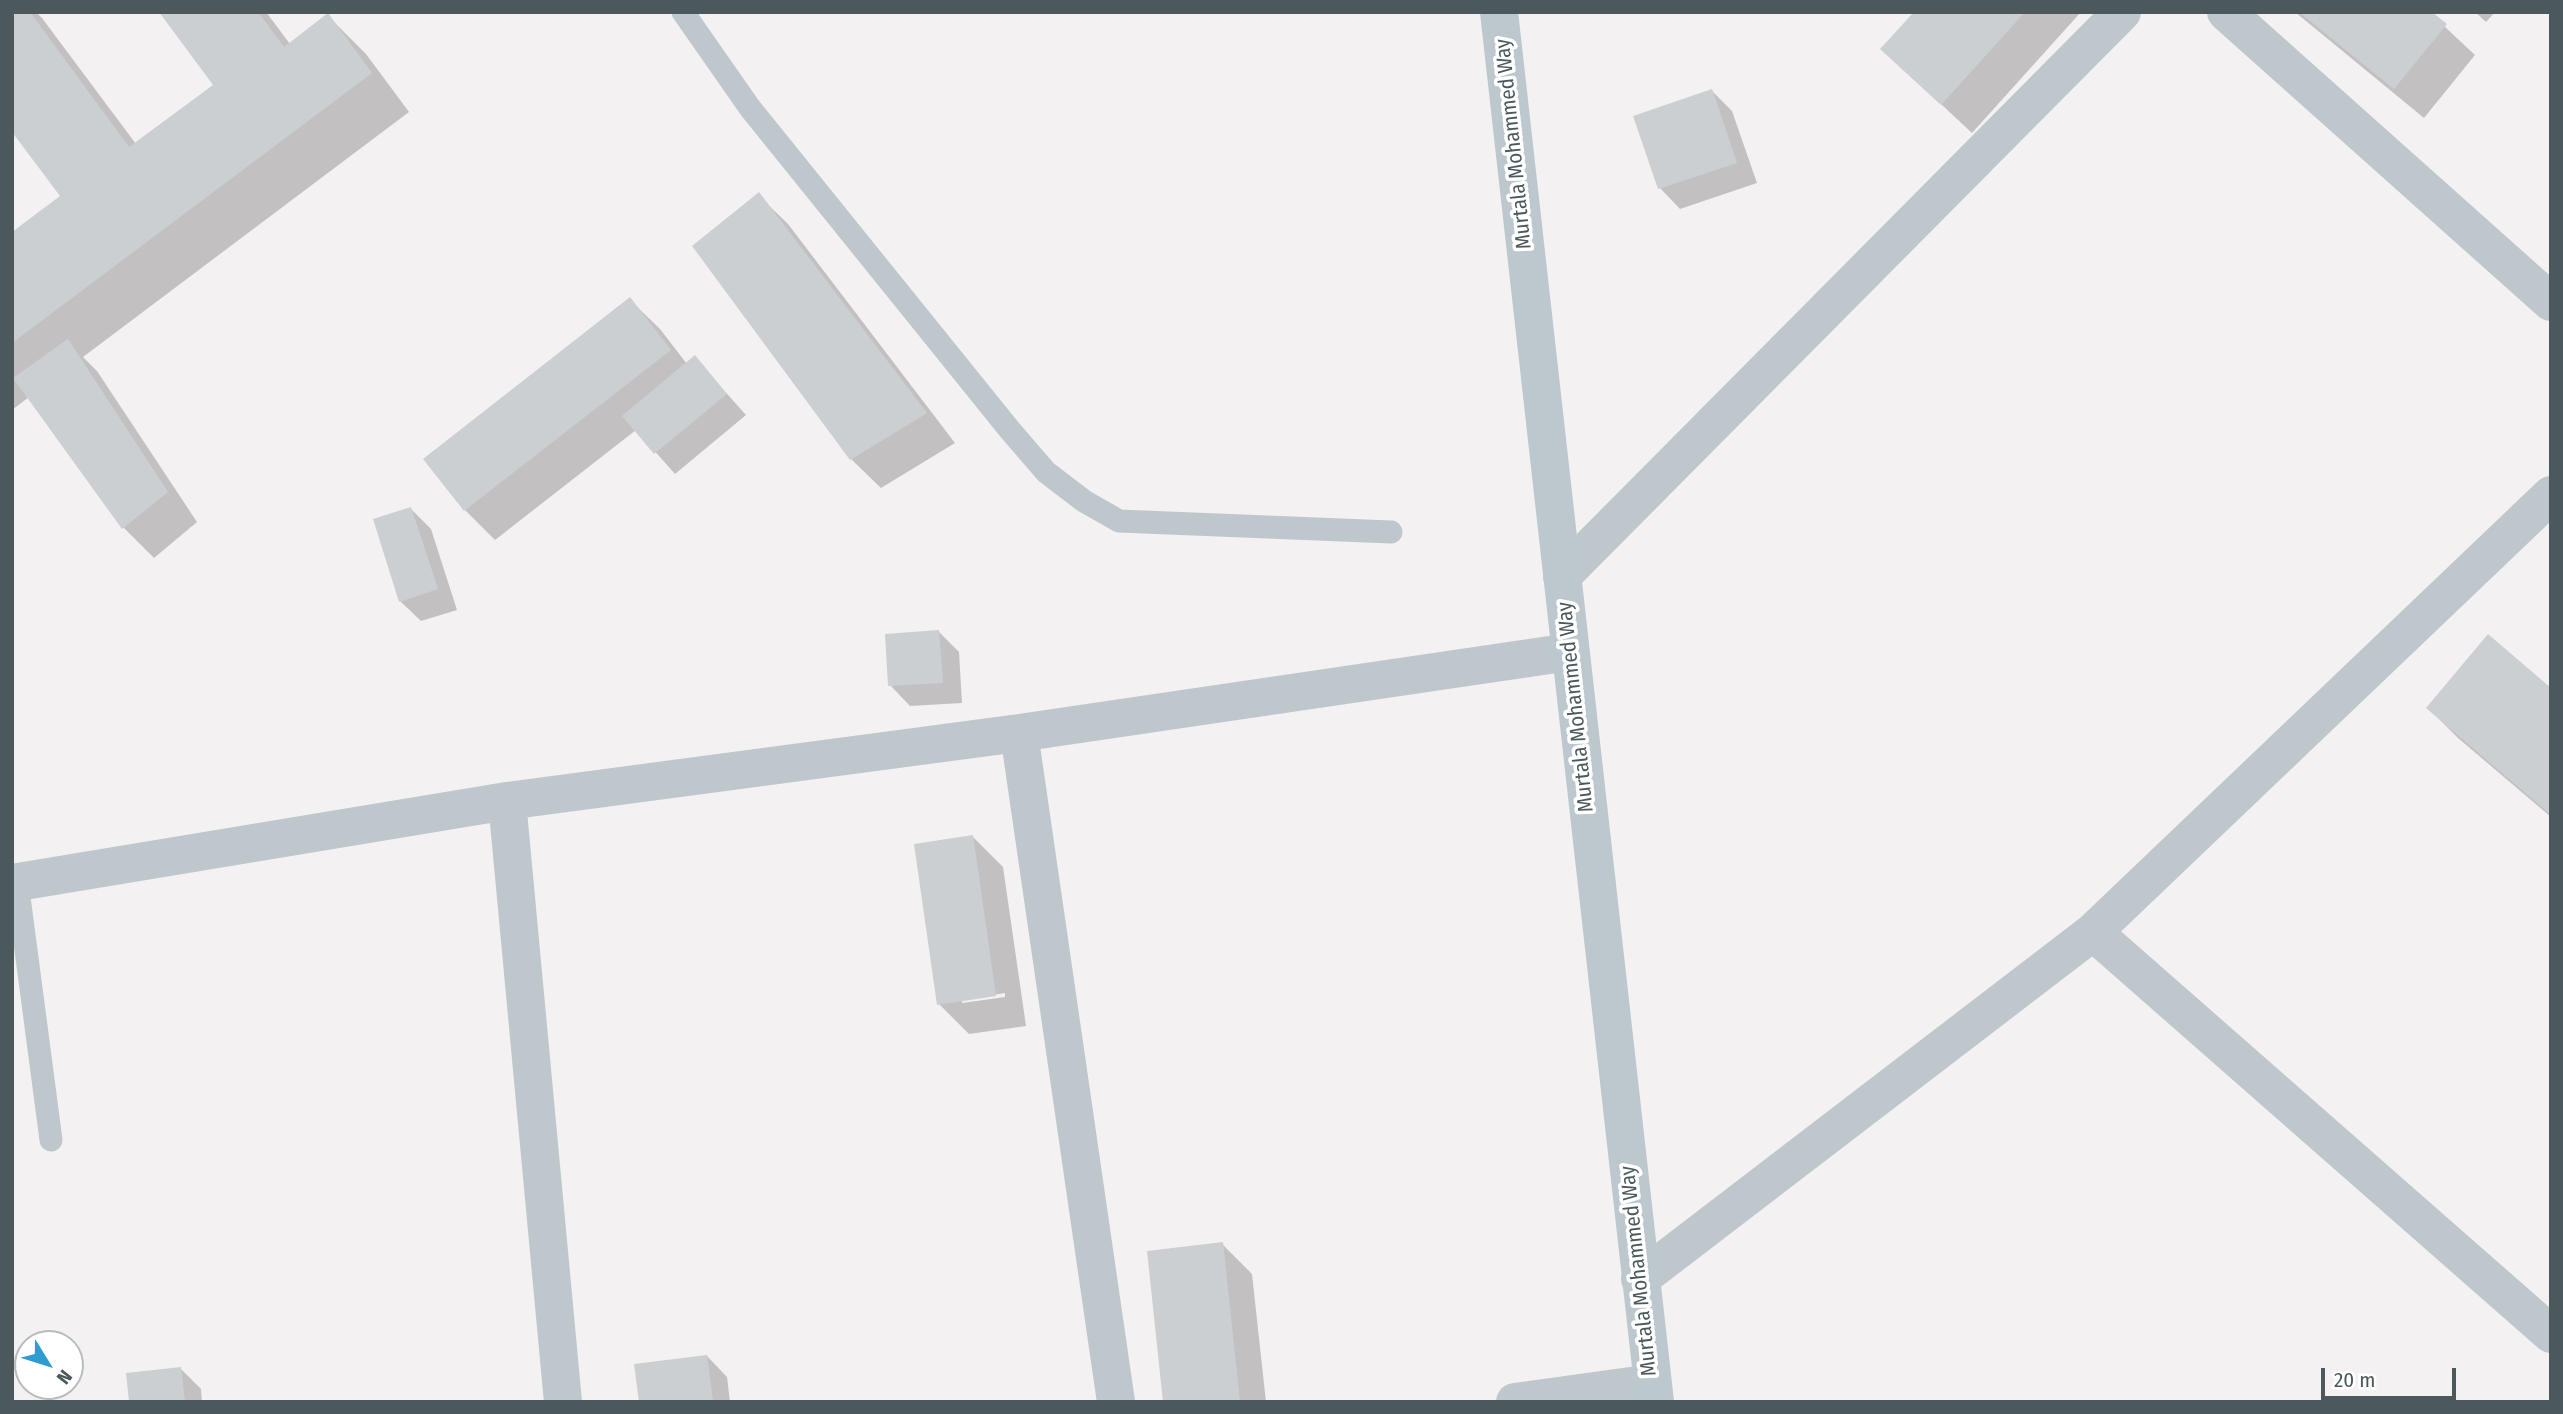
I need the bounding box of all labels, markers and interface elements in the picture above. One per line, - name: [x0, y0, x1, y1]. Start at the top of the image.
- street label: Murtala Mohammed Way: [1490, 38, 1538, 250]
- street label: Murtala Mohammed Way: [1552, 601, 1600, 813]
- street label: Murtala Mohammed Way: [1615, 1165, 1663, 1377]
- north arrow: [14, 1330, 84, 1400]
- scale bar: [2325, 1354, 2460, 1398]
- text: N: [52, 1365, 77, 1389]
- text: 20 m: [2334, 1367, 2375, 1393]

